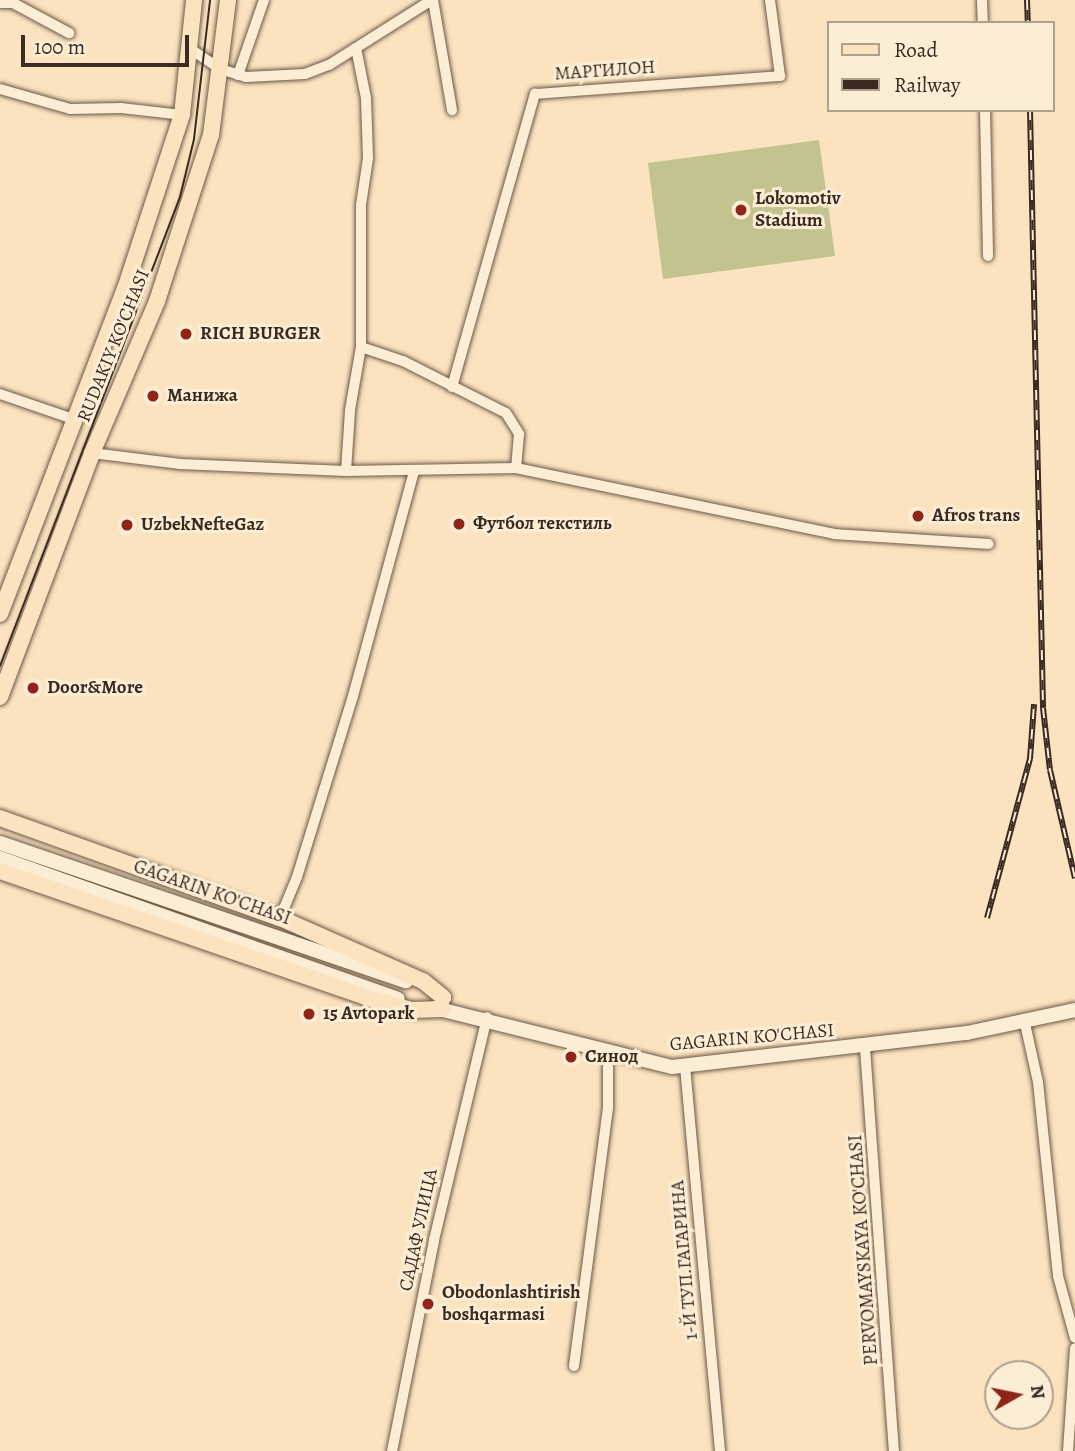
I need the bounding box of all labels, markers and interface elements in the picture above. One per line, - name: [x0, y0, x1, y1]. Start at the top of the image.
- scale bar: [24, 21, 192, 65]
- legend: [827, 21, 1054, 112]
- text: 100 m: [34, 33, 85, 61]
- text: Road: [894, 36, 938, 64]
- street label: МАРГИЛОН: [554, 56, 656, 86]
- text: Railway: [894, 71, 960, 99]
- place label: Lokomotiv Stadium: [755, 188, 841, 232]
- marker: Lokomotiv Stadium: [733, 202, 749, 218]
- street label: RUDAKIY KO'CHASI: [73, 266, 155, 426]
- place label: RICH BURGER: [200, 323, 321, 345]
- marker: RICH BURGER: [178, 326, 194, 342]
- place label: Манижа: [167, 385, 238, 407]
- marker: Манижа: [145, 388, 161, 404]
- place label: Afros trans: [932, 505, 1020, 527]
- marker: Afros trans: [910, 508, 926, 524]
- place label: Футбол текстиль: [473, 513, 612, 535]
- place label: UzbekNefteGaz: [141, 514, 264, 536]
- marker: Футбол текстиль: [451, 516, 467, 532]
- marker: UzbekNefteGaz: [119, 517, 135, 533]
- place label: Door&More: [47, 677, 143, 699]
- marker: Door&More: [25, 680, 41, 696]
- street label: GAGARIN KO'CHASI: [130, 855, 294, 931]
- place label: 15 Avtopark: [323, 1003, 414, 1025]
- marker: 15 Avtopark: [301, 1006, 317, 1022]
- street label: GAGARIN KO'CHASI: [669, 1019, 835, 1057]
- place label: Синод: [585, 1046, 638, 1068]
- marker: Синод: [563, 1049, 579, 1065]
- street label: PERVOMAYSKAYA KO'CHASI: [845, 1134, 883, 1366]
- street label: САДАФ УЛИЦА: [395, 1167, 443, 1293]
- street label: 1-Й ТУП.ГАГАРИНА: [667, 1179, 703, 1341]
- place label: Obodonlashtirish boshqarmasi: [442, 1282, 581, 1326]
- marker: Obodonlashtirish boshqarmasi: [420, 1296, 436, 1312]
- north arrow: [984, 1360, 1054, 1430]
- text: N: [1024, 1383, 1052, 1401]

